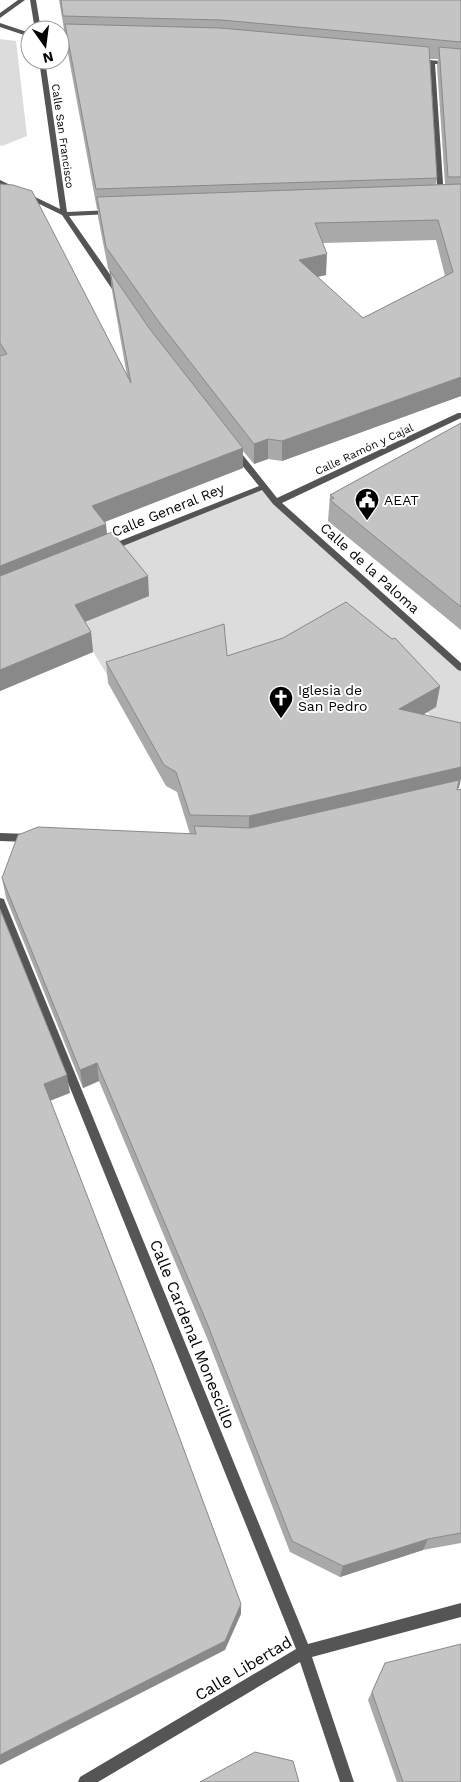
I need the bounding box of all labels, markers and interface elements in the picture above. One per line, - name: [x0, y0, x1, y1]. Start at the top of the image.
- north arrow: [20, 20, 70, 70]
- text: N: [41, 49, 55, 67]
- street label: Calle San Francisco: [49, 83, 76, 189]
- street label: Calle Ramón y Cajal: [313, 421, 416, 478]
- street label: Calle General Rey: [109, 480, 227, 540]
- public building icon: AEAT: [354, 487, 380, 521]
- place label: AEAT: [384, 492, 419, 508]
- street label: Calle de la Paloma: [317, 519, 423, 617]
- place label: Iglesia de San Pedro: [298, 682, 367, 714]
- church icon: Iglesia de San Pedro: [268, 685, 294, 719]
- street label: Calle Cardenal Monescillo: [146, 1237, 239, 1431]
- street label: Calle Libertad: [191, 1632, 295, 1705]

